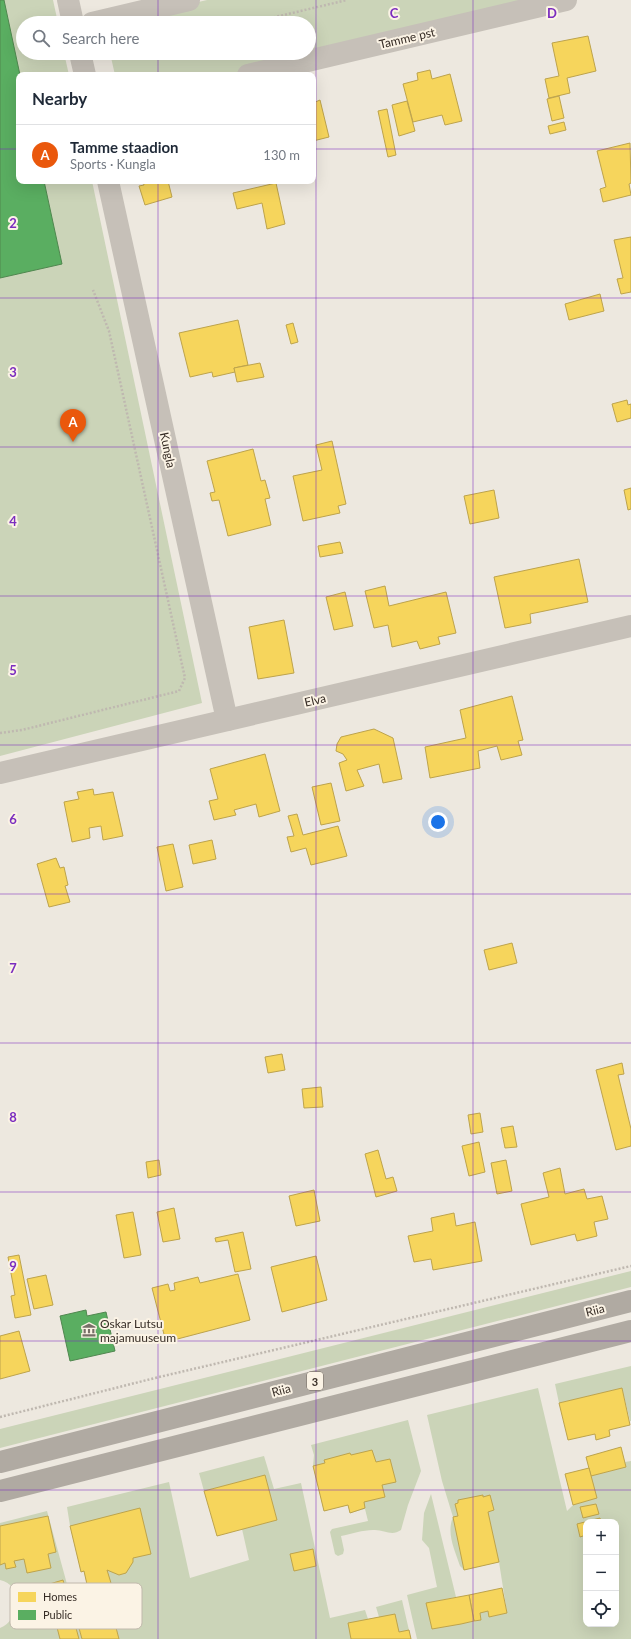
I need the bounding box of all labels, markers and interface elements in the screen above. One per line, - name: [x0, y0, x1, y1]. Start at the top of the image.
- text: C: [390, 5, 399, 21]
- text: D: [547, 5, 557, 21]
- search box: [16, 16, 316, 60]
- street label: Tamme pst: [378, 24, 437, 52]
- icon: search: [30, 27, 52, 49]
- text: Search here: [62, 29, 139, 47]
- text: Nearby: [32, 88, 87, 109]
- text: Tamme staadion: [70, 138, 179, 156]
- text: A: [40, 147, 50, 163]
- text: 130 m: [263, 147, 300, 163]
- text: Sports · Kungla: [70, 156, 156, 172]
- text: 2: [9, 215, 17, 231]
- text: 3: [9, 364, 17, 380]
- pin: A: [60, 409, 86, 442]
- street label: Kungla: [157, 431, 179, 469]
- text: 4: [9, 513, 17, 529]
- text: 5: [9, 662, 17, 678]
- street label: Elva: [303, 690, 327, 710]
- text: 6: [9, 811, 17, 827]
- your location: [428, 812, 448, 832]
- text: 7: [9, 960, 17, 976]
- text: 8: [9, 1109, 17, 1125]
- text: 9: [9, 1258, 17, 1274]
- street label: Riia: [584, 1300, 606, 1320]
- place label: Oskar Lutsu majamuuseum: [100, 1316, 176, 1345]
- museum icon: Oskar Lutsu majamuuseum: [81, 1322, 97, 1338]
- road number: 3: [307, 1372, 323, 1390]
- street label: Riia: [270, 1380, 292, 1400]
- map controls: [583, 1519, 619, 1627]
- button: +: [583, 1519, 619, 1555]
- button: −: [583, 1555, 619, 1591]
- legend: [10, 1583, 142, 1629]
- text: Homes: [43, 1590, 77, 1603]
- button: locate: [583, 1591, 619, 1627]
- text: Public: [43, 1608, 72, 1621]

